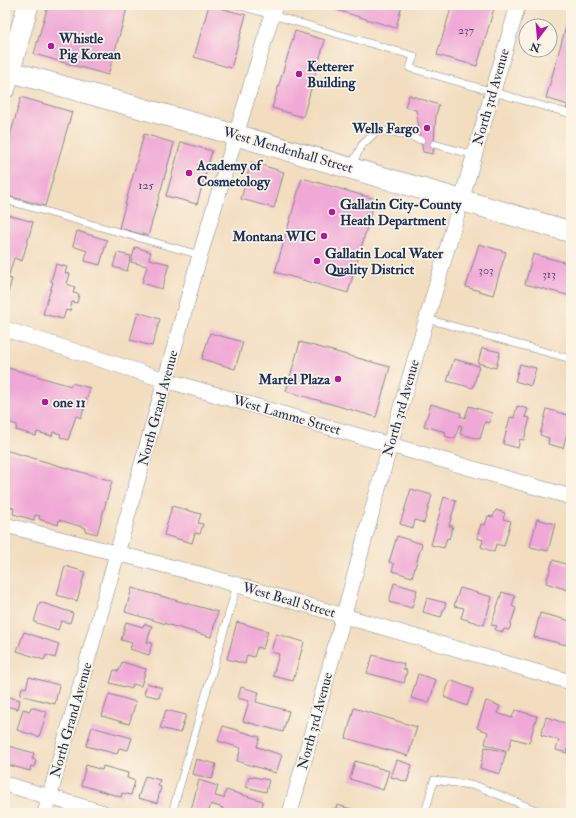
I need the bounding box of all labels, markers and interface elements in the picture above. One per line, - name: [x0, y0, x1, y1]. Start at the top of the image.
- north arrow: [518, 18, 558, 58]
- house number: 237: [458, 23, 475, 38]
- place label: Whistle Pig Korean: [58, 30, 122, 64]
- text: N: [528, 39, 543, 55]
- marker: Whistle Pig Korean: [46, 41, 56, 51]
- street label: North 3rd Avenue: [469, 47, 513, 147]
- place label: Ketterer Building: [307, 58, 357, 92]
- marker: Ketterer Building: [294, 69, 304, 79]
- place label: Wells Fargo: [351, 120, 419, 138]
- street label: West Mendenhall Street: [220, 123, 355, 177]
- marker: Wells Fargo: [422, 123, 432, 133]
- place label: Academy of Cosmetology: [196, 157, 271, 191]
- marker: Academy of Cosmetology: [184, 168, 194, 178]
- house number: 125: [138, 178, 155, 193]
- place label: Gallatin City-County Heath Department: [340, 196, 462, 230]
- marker: Gallatin City-County Heath Department: [327, 207, 337, 217]
- place label: Montana WIC: [232, 228, 316, 245]
- marker: Montana WIC: [319, 231, 329, 241]
- place label: Gallatin Local Water Quality District: [325, 245, 444, 279]
- marker: Gallatin Local Water Quality District: [312, 256, 322, 266]
- house number: 303: [478, 263, 494, 278]
- house number: 313: [542, 267, 556, 282]
- street label: North Grand Avenue: [134, 348, 182, 468]
- street label: North 3rd Avenue: [379, 358, 423, 458]
- place label: Martel Plaza: [258, 371, 331, 388]
- marker: Martel Plaza: [333, 374, 343, 384]
- street label: West Lamme Street: [230, 391, 343, 439]
- place label: one 11: [53, 394, 86, 411]
- marker: one 11: [40, 397, 50, 407]
- street label: West Beall Street: [240, 578, 338, 621]
- street label: North Grand Avenue: [46, 660, 96, 780]
- street label: North 3rd Avenue: [294, 670, 336, 771]

